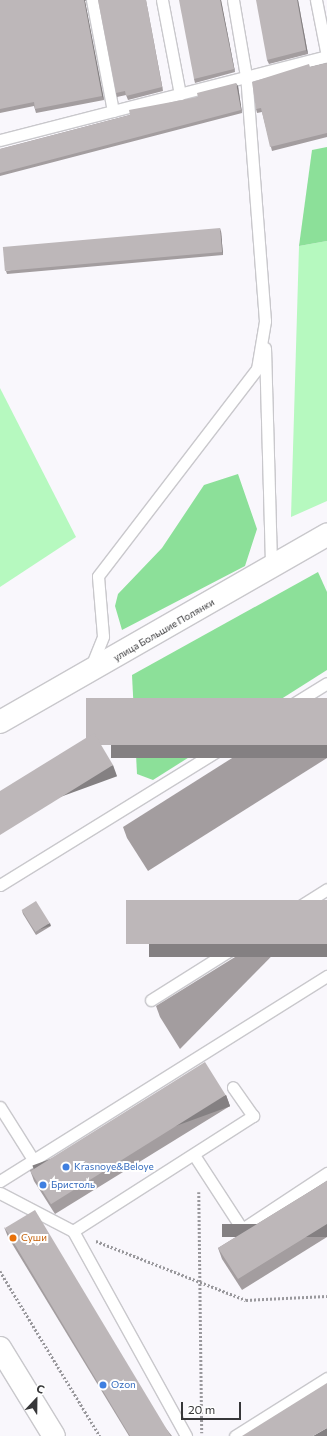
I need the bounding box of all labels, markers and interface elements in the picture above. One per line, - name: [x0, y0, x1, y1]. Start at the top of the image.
- street label: улица Большие Полянки: [111, 596, 217, 664]
- place label: Krasnoye&Beloye: [74, 1161, 154, 1173]
- marker: Krasnoye&Beloye: [61, 1162, 71, 1172]
- place label: Бристоль: [51, 1179, 95, 1191]
- marker: Бристоль: [38, 1180, 48, 1190]
- place label: Суши: [21, 1232, 47, 1244]
- marker: Суши: [8, 1233, 18, 1243]
- place label: Ozon: [111, 1379, 136, 1391]
- north arrow: [16, 1380, 56, 1420]
- marker: Ozon: [98, 1380, 108, 1390]
- text: С: [35, 1381, 47, 1396]
- scale bar: [183, 1394, 243, 1420]
- text: 20 m: [188, 1402, 215, 1416]

